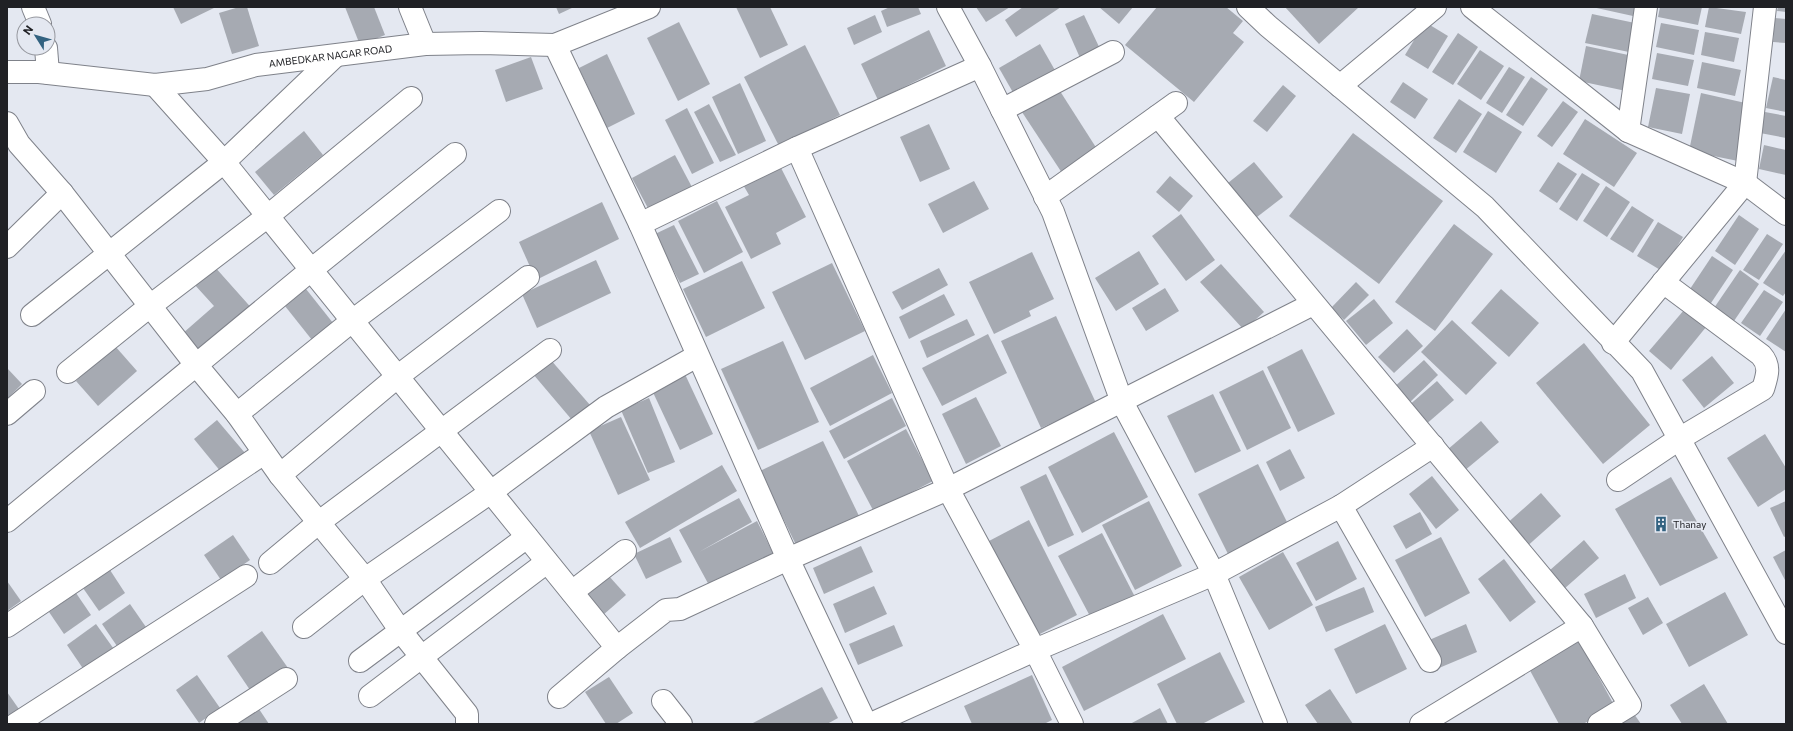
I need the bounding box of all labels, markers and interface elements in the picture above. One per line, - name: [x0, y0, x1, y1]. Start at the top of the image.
- north arrow: [16, 16, 56, 56]
- text: N: [20, 22, 35, 37]
- street label: AMBEDKAR NAGAR ROAD: [268, 42, 393, 69]
- building icon: Thanay: [1652, 515, 1670, 533]
- place label: Thanay: [1673, 518, 1706, 530]

